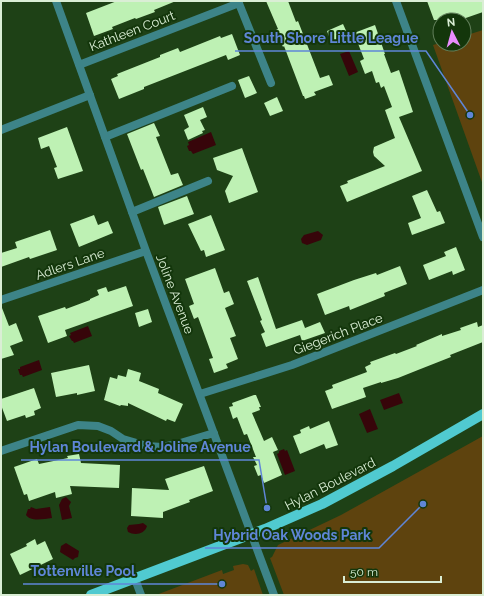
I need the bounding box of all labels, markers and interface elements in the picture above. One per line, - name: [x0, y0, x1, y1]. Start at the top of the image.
- street label: Kathleen Court: [87, 8, 177, 54]
- north arrow: [432, 12, 472, 52]
- text: N: [446, 16, 456, 29]
- callout: South Shore Little League: [235, 25, 426, 51]
- text: South Shore Little League: [244, 30, 419, 46]
- street label: Adlers Lane: [34, 245, 107, 283]
- street label: Joline Avenue: [153, 252, 197, 336]
- street label: Giegerich Place: [291, 310, 385, 358]
- callout: Hylan Boulevard & Joline Avenue: [21, 434, 259, 460]
- text: Hylan Boulevard & Joline Avenue: [29, 439, 251, 455]
- street label: Hylan Boulevard: [282, 455, 378, 513]
- callout: Hybrid Oak Woods Park: [205, 522, 379, 548]
- text: Hybrid Oak Woods Park: [213, 527, 371, 543]
- callout: Tottenville Pool: [23, 558, 144, 584]
- scale bar: [344, 558, 441, 584]
- text: Tottenville Pool: [31, 563, 136, 579]
- text: 50 m: [350, 565, 378, 579]

